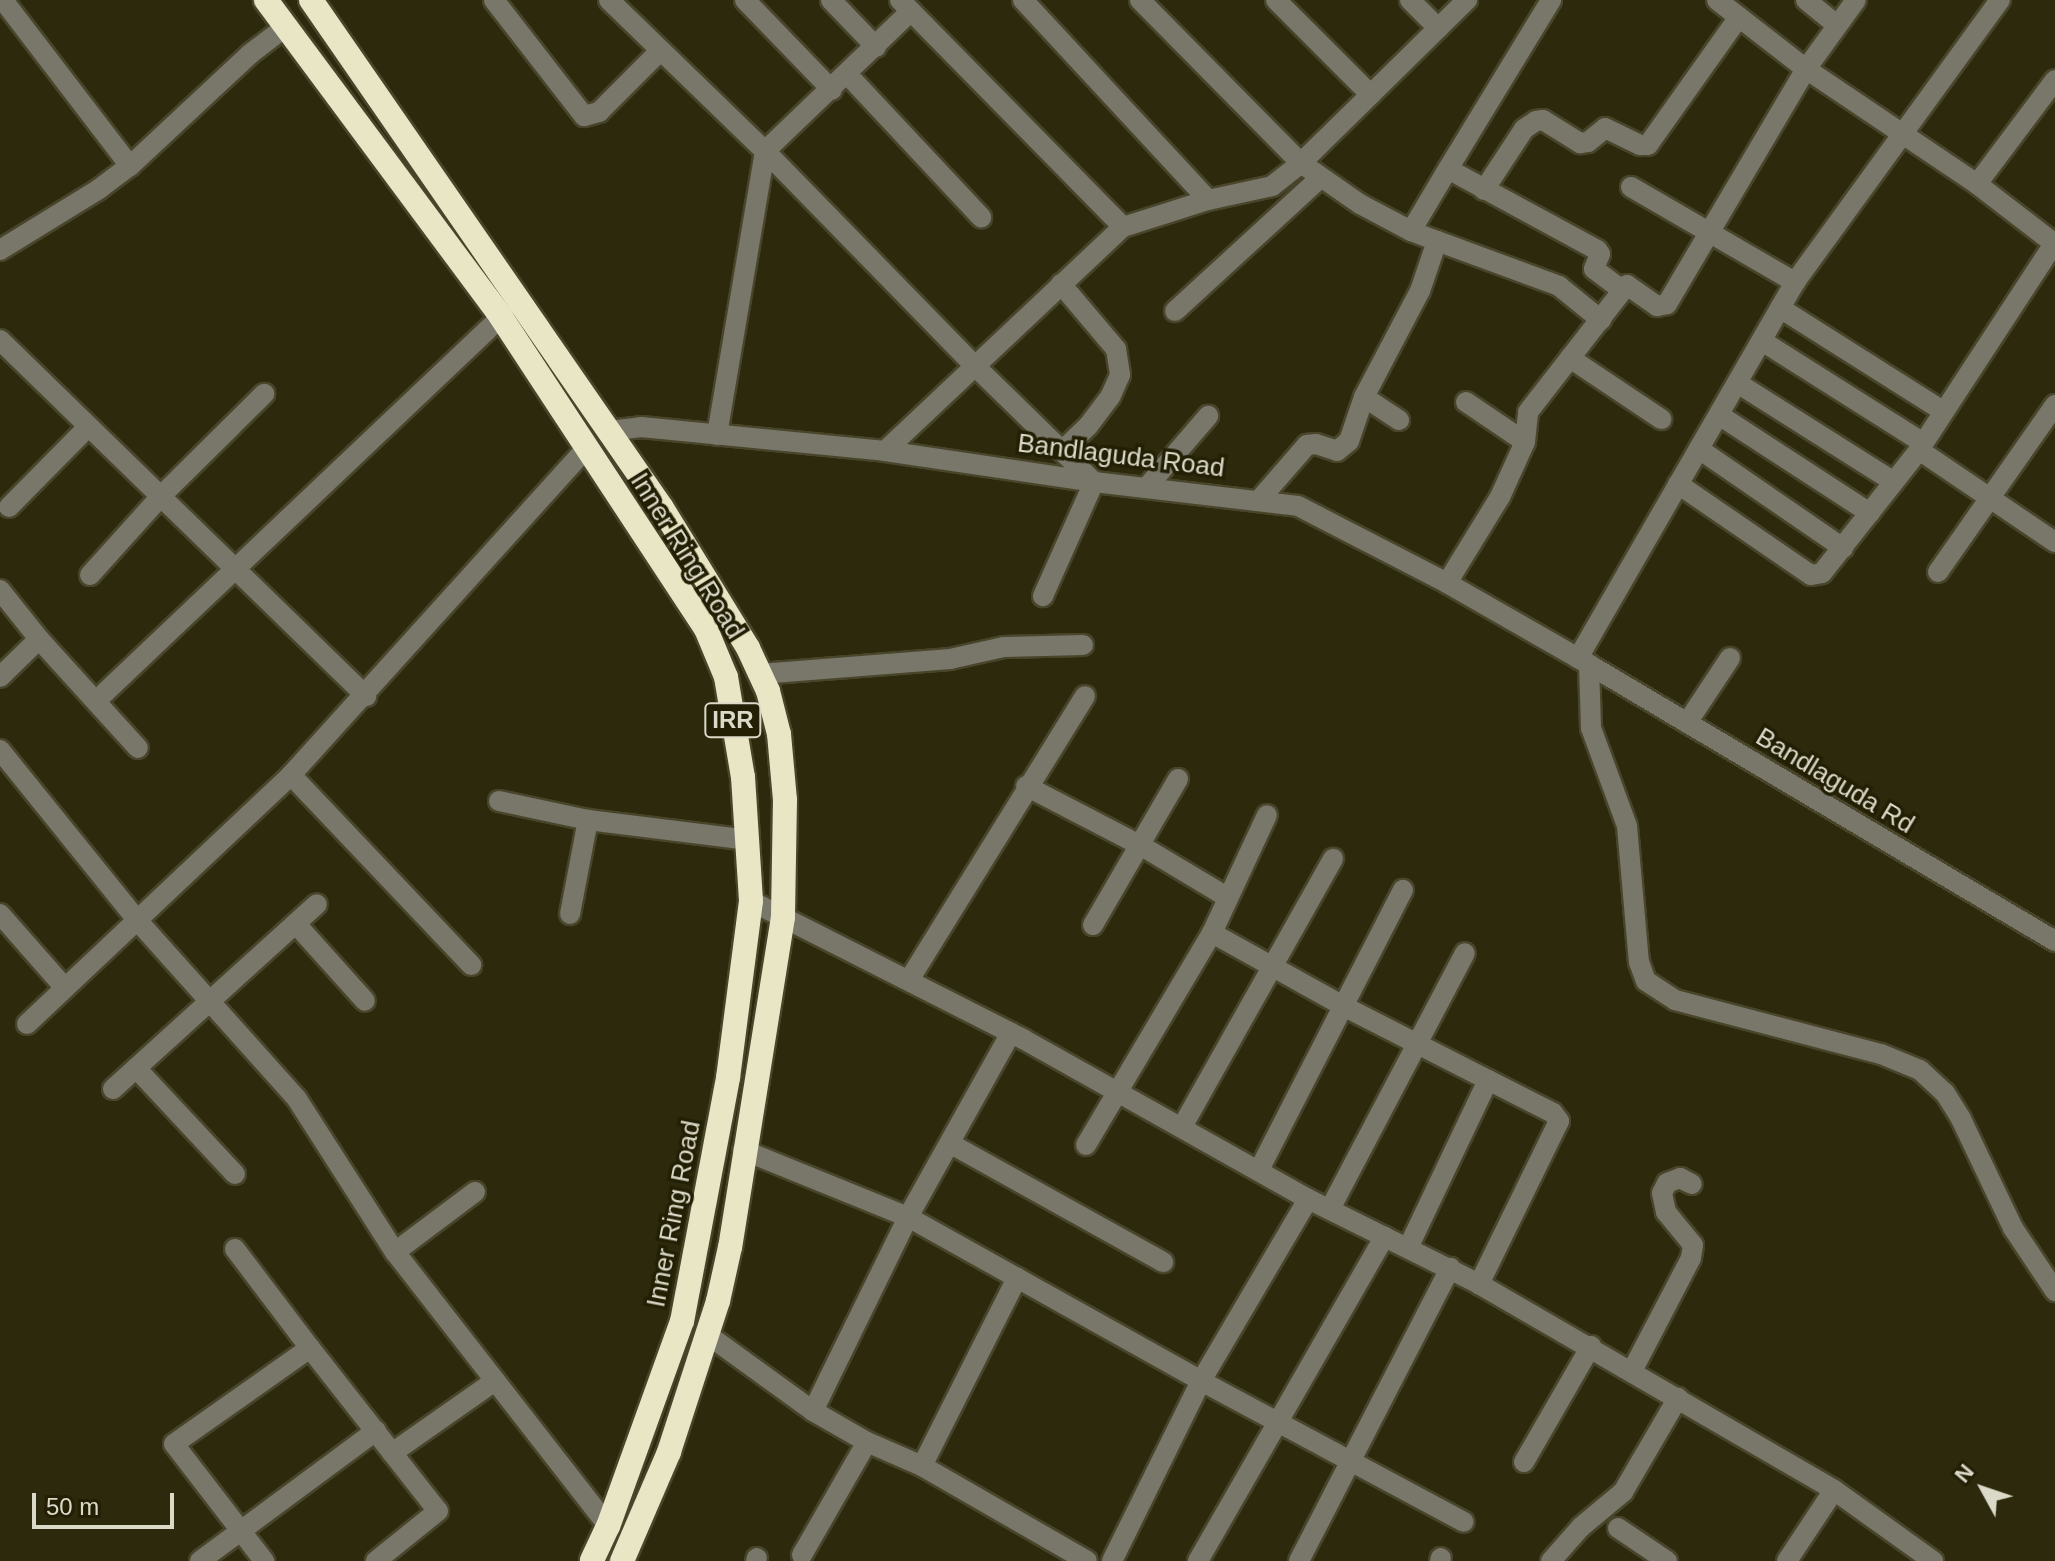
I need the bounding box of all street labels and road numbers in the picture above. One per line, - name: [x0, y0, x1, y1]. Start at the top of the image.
- street label: Bandlaguda Road: [1016, 428, 1226, 484]
- street label: Inner Ring Road: [624, 467, 750, 645]
- road number: IRR: [703, 700, 763, 740]
- street label: Bandlaguda Rd: [1750, 721, 1920, 841]
- street label: Inner Ring Road: [641, 1118, 707, 1310]

